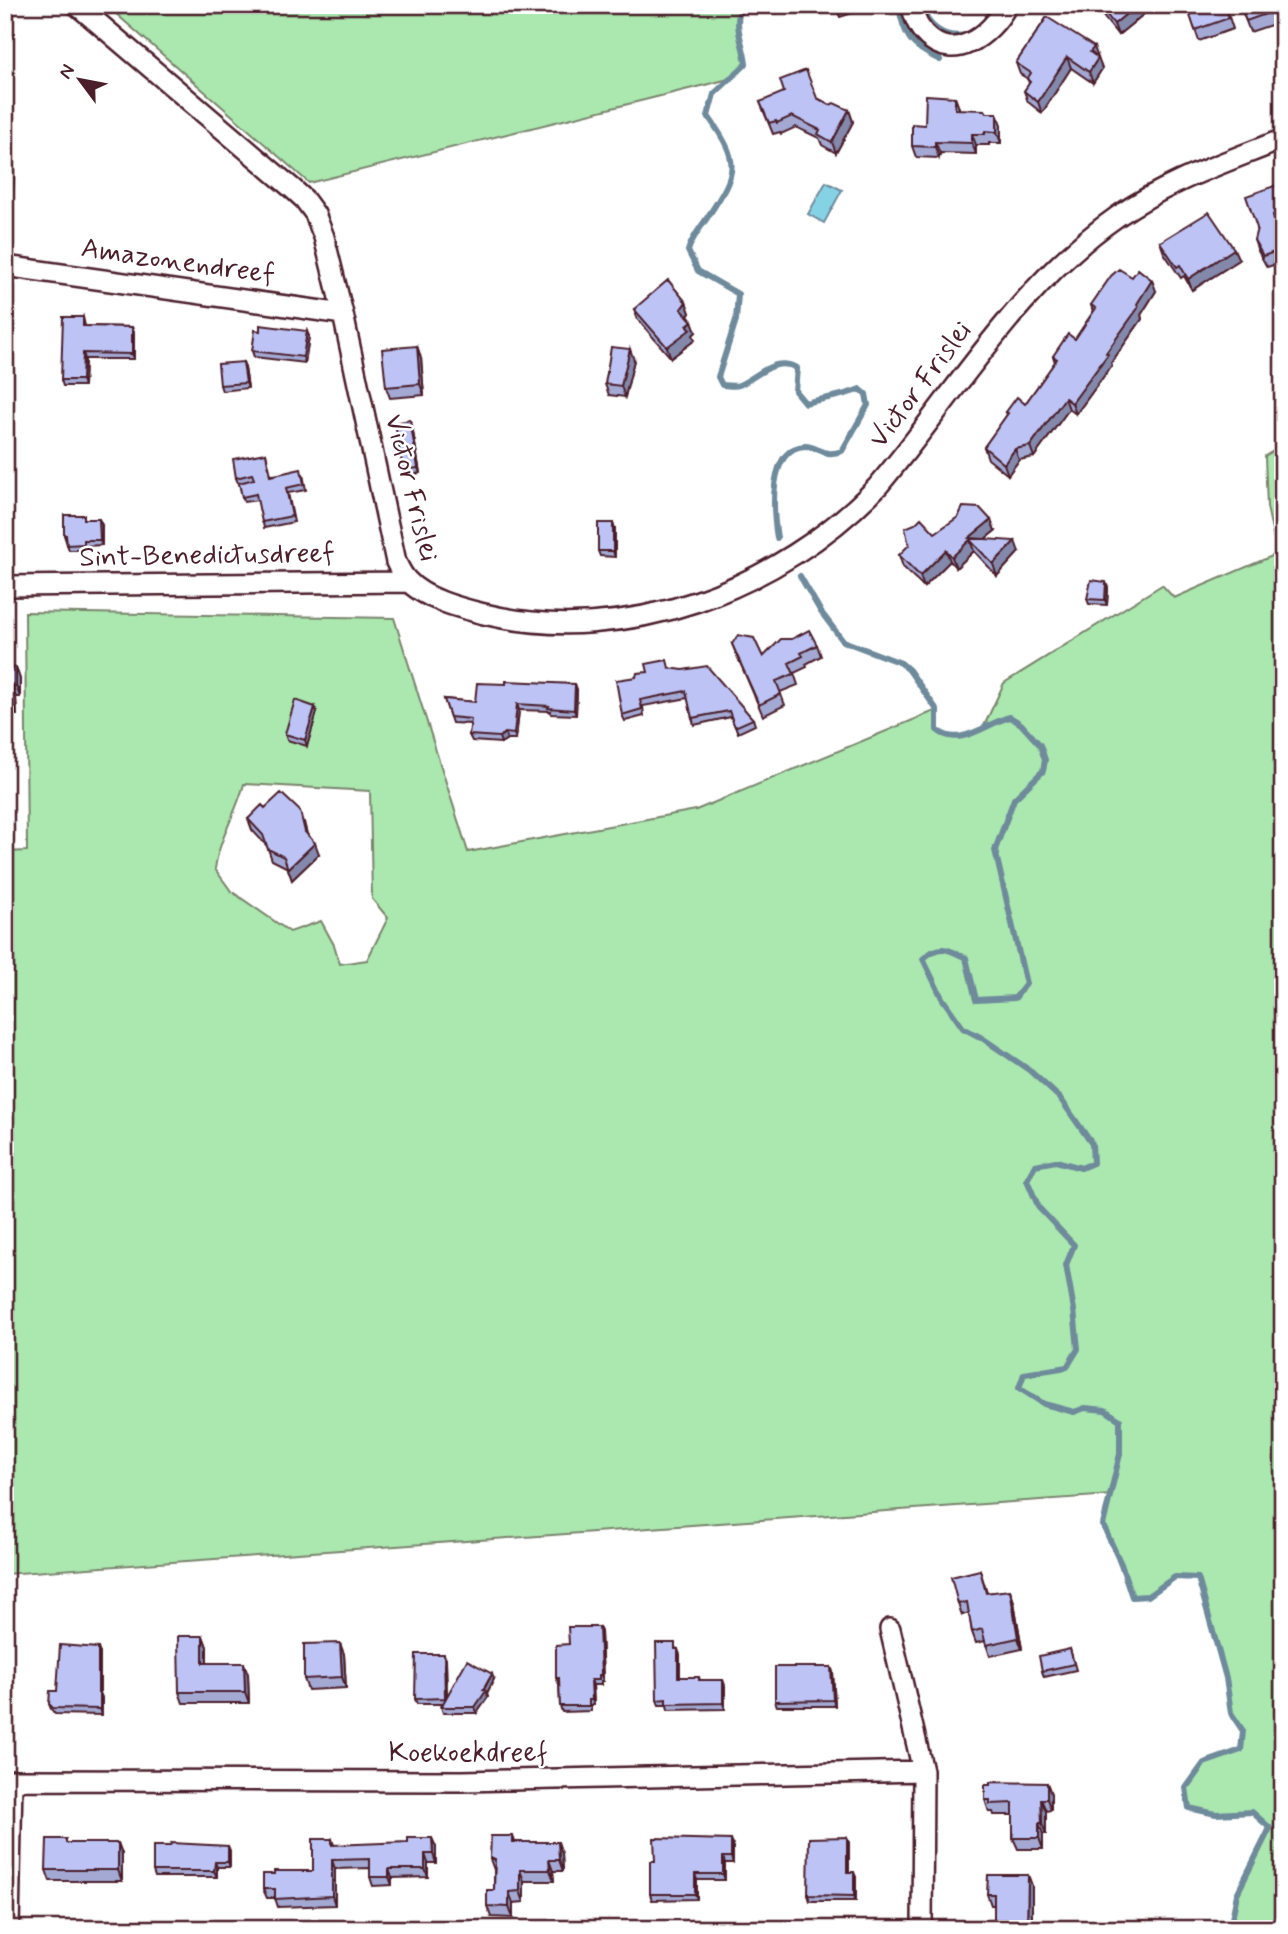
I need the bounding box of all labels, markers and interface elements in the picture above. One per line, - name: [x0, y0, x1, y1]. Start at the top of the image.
- north arrow: [46, 46, 116, 116]
- text: N: [53, 60, 81, 84]
- street label: Amazonendreef: [79, 230, 277, 294]
- street label: Victor Frislei: [861, 314, 981, 456]
- street label: Victor Frislei: [375, 411, 447, 565]
- street label: Sint-Benedictusdreef: [79, 535, 335, 577]
- street label: Koekoekdreef: [389, 1735, 547, 1772]

